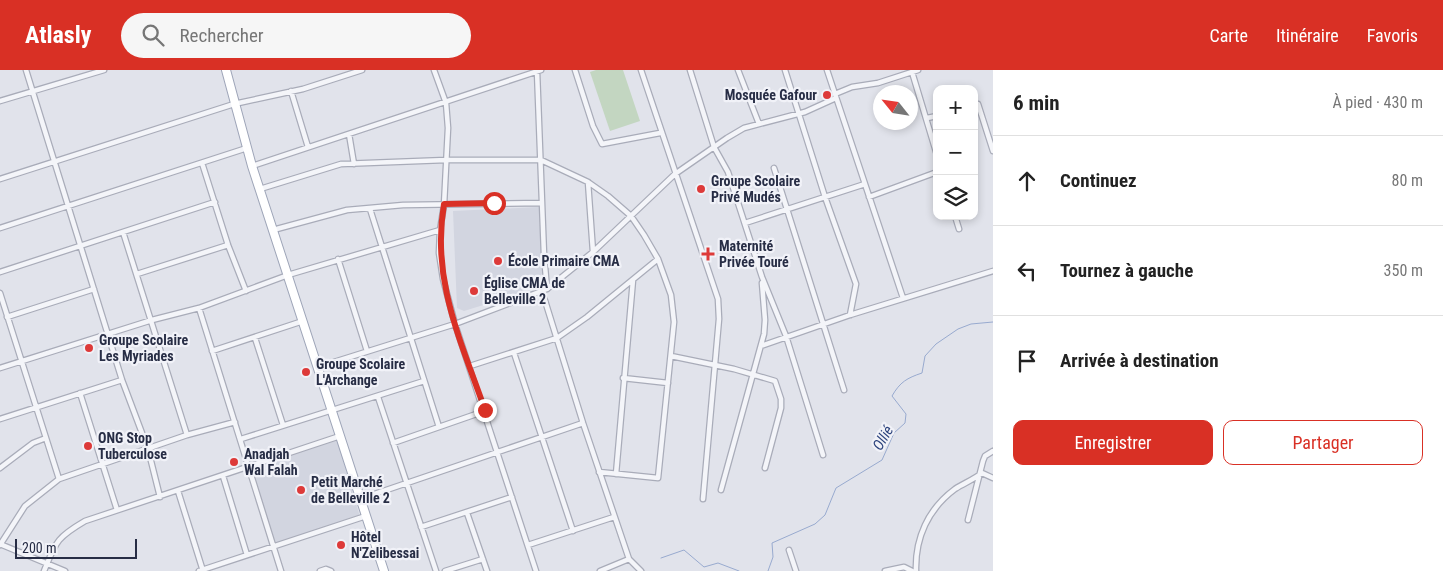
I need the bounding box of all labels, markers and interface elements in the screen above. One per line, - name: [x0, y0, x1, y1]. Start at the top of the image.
- search box: [121, 13, 471, 58]
- text: Atlasly: [25, 21, 91, 49]
- icon: search: [139, 21, 167, 49]
- text: Rechercher: [179, 24, 264, 47]
- text: Carte: [1209, 25, 1248, 46]
- text: Itinéraire: [1276, 25, 1339, 46]
- text: Favoris: [1367, 25, 1418, 46]
- north arrow: [873, 85, 918, 130]
- map controls: [933, 85, 978, 220]
- button: +: [933, 85, 978, 130]
- place label: Mosquée Gafour: [725, 87, 817, 103]
- marker: Mosquée Gafour: [821, 89, 833, 101]
- text: 6 min: [1013, 91, 1060, 115]
- text: À pied · 430 m: [1332, 93, 1423, 112]
- button: −: [933, 130, 978, 175]
- icon: ahead: [1013, 167, 1041, 195]
- text: Continuez: [1060, 169, 1137, 192]
- text: 80 m: [1391, 171, 1423, 190]
- place label: Groupe Scolaire Privé Mudés: [711, 173, 800, 205]
- button: layers: [933, 175, 978, 220]
- marker: Groupe Scolaire Privé Mudés: [695, 183, 707, 195]
- route start: [483, 192, 506, 215]
- place label: Maternité Privée Touré: [719, 238, 789, 270]
- marker: Maternité Privée Touré: [701, 247, 715, 261]
- place label: École Primaire CMA: [508, 252, 620, 269]
- marker: École Primaire CMA: [492, 255, 504, 267]
- icon: left: [1013, 257, 1041, 285]
- text: Tournez à gauche: [1060, 259, 1193, 282]
- text: 350 m: [1384, 261, 1423, 280]
- place label: Église CMA de Belleville 2: [484, 274, 565, 307]
- marker: Église CMA de Belleville 2: [468, 285, 480, 297]
- place label: Groupe Scolaire Les Myriades: [99, 332, 188, 364]
- marker: Groupe Scolaire Les Myriades: [83, 342, 95, 354]
- icon: arrive: [1013, 347, 1041, 375]
- text: Arrivée à destination: [1060, 349, 1219, 372]
- place label: Groupe Scolaire L'Archange: [316, 356, 405, 388]
- marker: Groupe Scolaire L'Archange: [300, 366, 312, 378]
- route end: [474, 399, 497, 422]
- button: Enregistrer: [1013, 420, 1213, 465]
- button: Partager: [1223, 420, 1423, 465]
- water label: Ollié: [869, 422, 897, 454]
- place label: ONG Stop Tuberculose: [98, 430, 167, 462]
- marker: ONG Stop Tuberculose: [82, 440, 94, 452]
- place label: Anadjah Wal Falah: [244, 446, 298, 478]
- marker: Anadjah Wal Falah: [228, 456, 240, 468]
- place label: Petit Marché de Belleville 2: [311, 474, 390, 506]
- marker: Petit Marché de Belleville 2: [295, 484, 307, 496]
- place label: Hôtel N'Zelibessai: [351, 529, 419, 561]
- scale bar: [15, 536, 138, 559]
- marker: Hôtel N'Zelibessai: [335, 539, 347, 551]
- text: 200 m: [22, 540, 57, 556]

